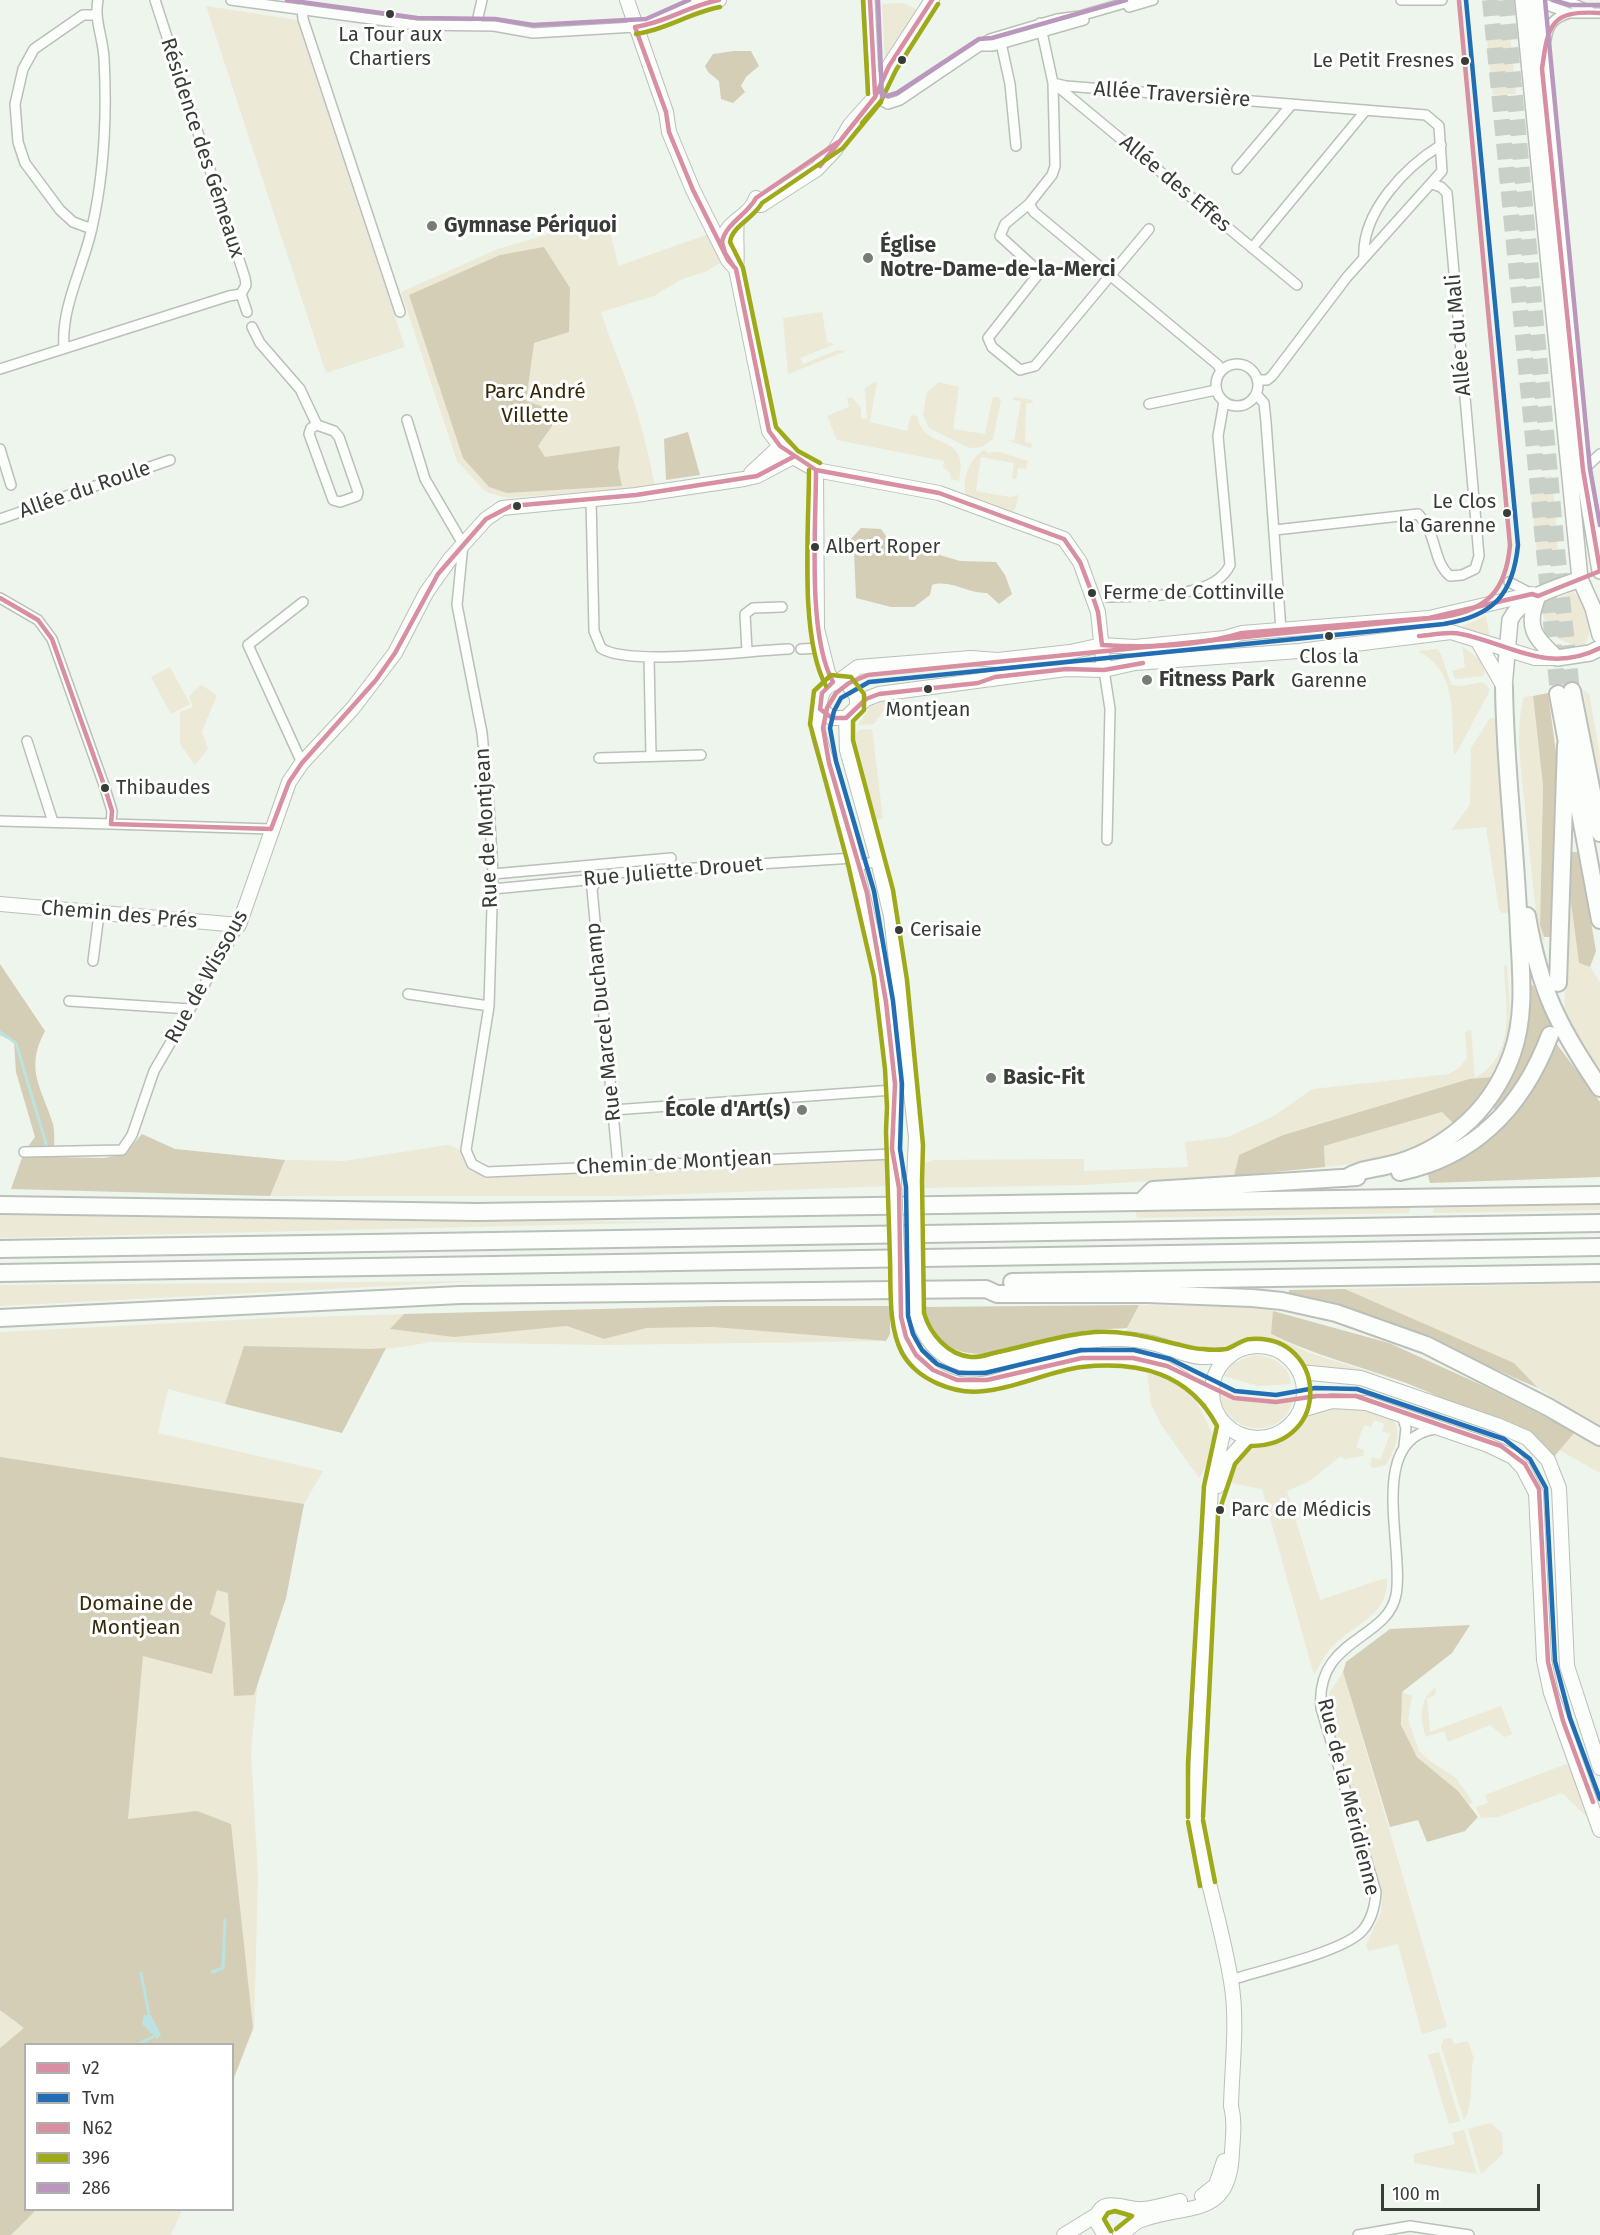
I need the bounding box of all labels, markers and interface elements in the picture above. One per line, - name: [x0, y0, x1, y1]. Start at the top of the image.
- marker: La Tour aux Chartiers: [384, 8, 396, 20]
- place label: La Tour aux Chartiers: [338, 23, 442, 70]
- street label: Résidence des Gémeaux: [155, 35, 249, 261]
- place label: Le Petit Fresnes: [1313, 49, 1454, 73]
- unlabelled marker: [896, 54, 908, 66]
- marker: Le Petit Fresnes: [1459, 55, 1471, 67]
- street label: Allée Traversière: [1093, 77, 1251, 113]
- street label: Allée des Effes: [1114, 130, 1236, 238]
- place label: Gymnase Périquoi: [444, 213, 617, 239]
- marker: Gymnase Périquoi: [425, 219, 439, 233]
- place label: Église Notre-Dame-de-la-Merci: [880, 233, 1116, 283]
- marker: Église Notre-Dame-de-la-Merci: [861, 251, 875, 265]
- street label: Allée du Mali: [1441, 273, 1477, 397]
- park label: Parc André Villette: [484, 379, 586, 429]
- street label: Allée du Roule: [16, 456, 154, 524]
- place label: Le Clos la Garenne: [1398, 490, 1496, 537]
- unlabelled marker: [511, 500, 523, 512]
- marker: Le Clos la Garenne: [1501, 507, 1513, 519]
- place label: Albert Roper: [826, 535, 940, 559]
- marker: Albert Roper: [809, 541, 821, 553]
- place label: Ferme de Cottinville: [1103, 581, 1284, 605]
- marker: Ferme de Cottinville: [1086, 587, 1098, 599]
- marker: Clos la Garenne: [1323, 630, 1335, 642]
- place label: Clos la Garenne: [1291, 645, 1367, 692]
- place label: Fitness Park: [1159, 667, 1274, 693]
- marker: Fitness Park: [1140, 673, 1154, 687]
- marker: Montjean: [922, 683, 934, 695]
- place label: Montjean: [885, 698, 971, 722]
- street label: Rue de Montjean: [470, 747, 504, 909]
- place label: Thibaudes: [116, 776, 210, 800]
- marker: Thibaudes: [99, 782, 111, 794]
- street label: Rue Juliette Drouet: [582, 852, 764, 892]
- street label: Chemin des Prés: [40, 896, 198, 934]
- street label: Rue de Wissous: [160, 906, 254, 1048]
- place label: Cerisaie: [910, 918, 982, 942]
- street label: Rue Marcel Duchamp: [581, 921, 627, 1123]
- marker: Cerisaie: [893, 924, 905, 936]
- place label: Basic-Fit: [1003, 1065, 1085, 1091]
- marker: Basic-Fit: [984, 1071, 998, 1085]
- place label: École d'Art(s): [665, 1097, 790, 1123]
- marker: École d'Art(s): [795, 1103, 809, 1117]
- street label: Chemin de Montjean: [575, 1145, 773, 1181]
- place label: Parc de Médicis: [1231, 1498, 1371, 1522]
- marker: Parc de Médicis: [1214, 1504, 1226, 1516]
- park label: Domaine de Montjean: [79, 1591, 193, 1641]
- street label: Rue de la Méridienne: [1311, 1696, 1385, 1898]
- legend: [24, 2043, 234, 2211]
- text: v2: [82, 2057, 100, 2079]
- text: Tvm: [82, 2087, 115, 2109]
- text: N62: [82, 2117, 113, 2139]
- text: 396: [82, 2147, 110, 2169]
- scale bar: [1384, 2172, 1543, 2210]
- text: 286: [82, 2177, 110, 2199]
- text: 100 m: [1392, 2183, 1440, 2205]

